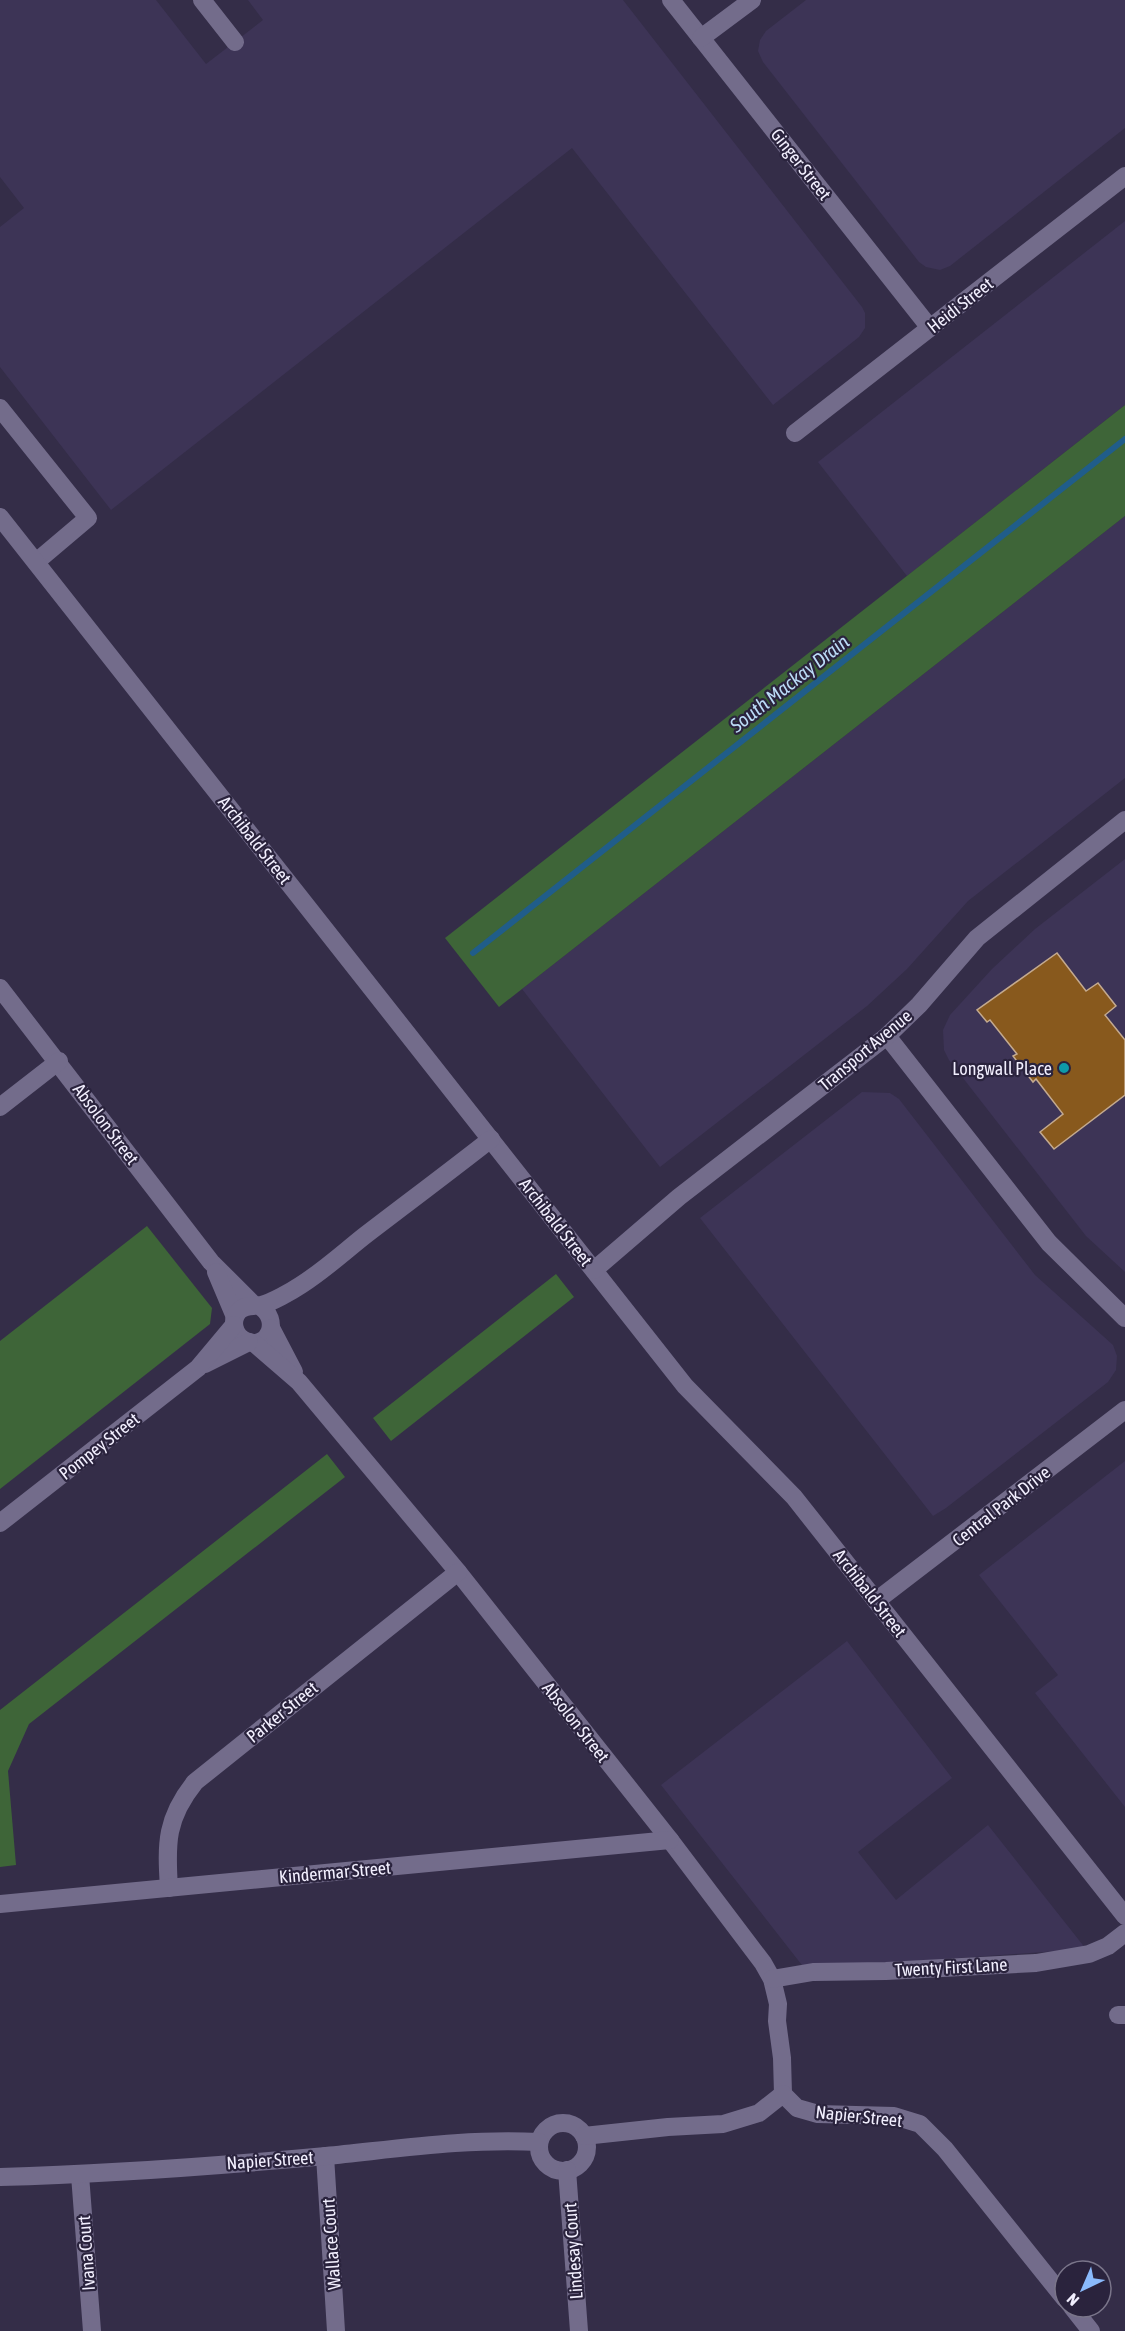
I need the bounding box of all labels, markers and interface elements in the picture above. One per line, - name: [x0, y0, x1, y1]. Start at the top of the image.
- street label: Ginger Street: [766, 124, 836, 204]
- street label: Heidi Street: [923, 273, 997, 337]
- water label: South Mackay Drain: [724, 629, 853, 737]
- street label: Archibald Street: [214, 792, 296, 888]
- street label: Transport Avenue: [814, 1005, 916, 1095]
- place label: Longwall Place: [952, 1058, 1052, 1079]
- marker: Longwall Place: [1057, 1061, 1071, 1075]
- street label: Absolon Street: [69, 1079, 143, 1169]
- street label: Archibald Street: [515, 1174, 597, 1270]
- street label: Pompey Street: [55, 1408, 143, 1484]
- street label: Central Park Drive: [948, 1461, 1054, 1551]
- street label: Archibald Street: [829, 1545, 911, 1641]
- street label: Parker Street: [242, 1677, 322, 1747]
- street label: Absolon Street: [538, 1678, 614, 1766]
- street label: Kindermar Street: [278, 1857, 392, 1887]
- street label: Twenty First Lane: [894, 1954, 1008, 1980]
- street label: Napier Street: [815, 2101, 903, 2131]
- street label: Napier Street: [226, 2146, 314, 2174]
- street label: Wallace Court: [317, 2198, 345, 2290]
- street label: Lindesay Court: [559, 2202, 587, 2300]
- street label: Ivana Court: [73, 2215, 99, 2291]
- north arrow: [1053, 2259, 1113, 2319]
- text: N: [1063, 2290, 1082, 2310]

